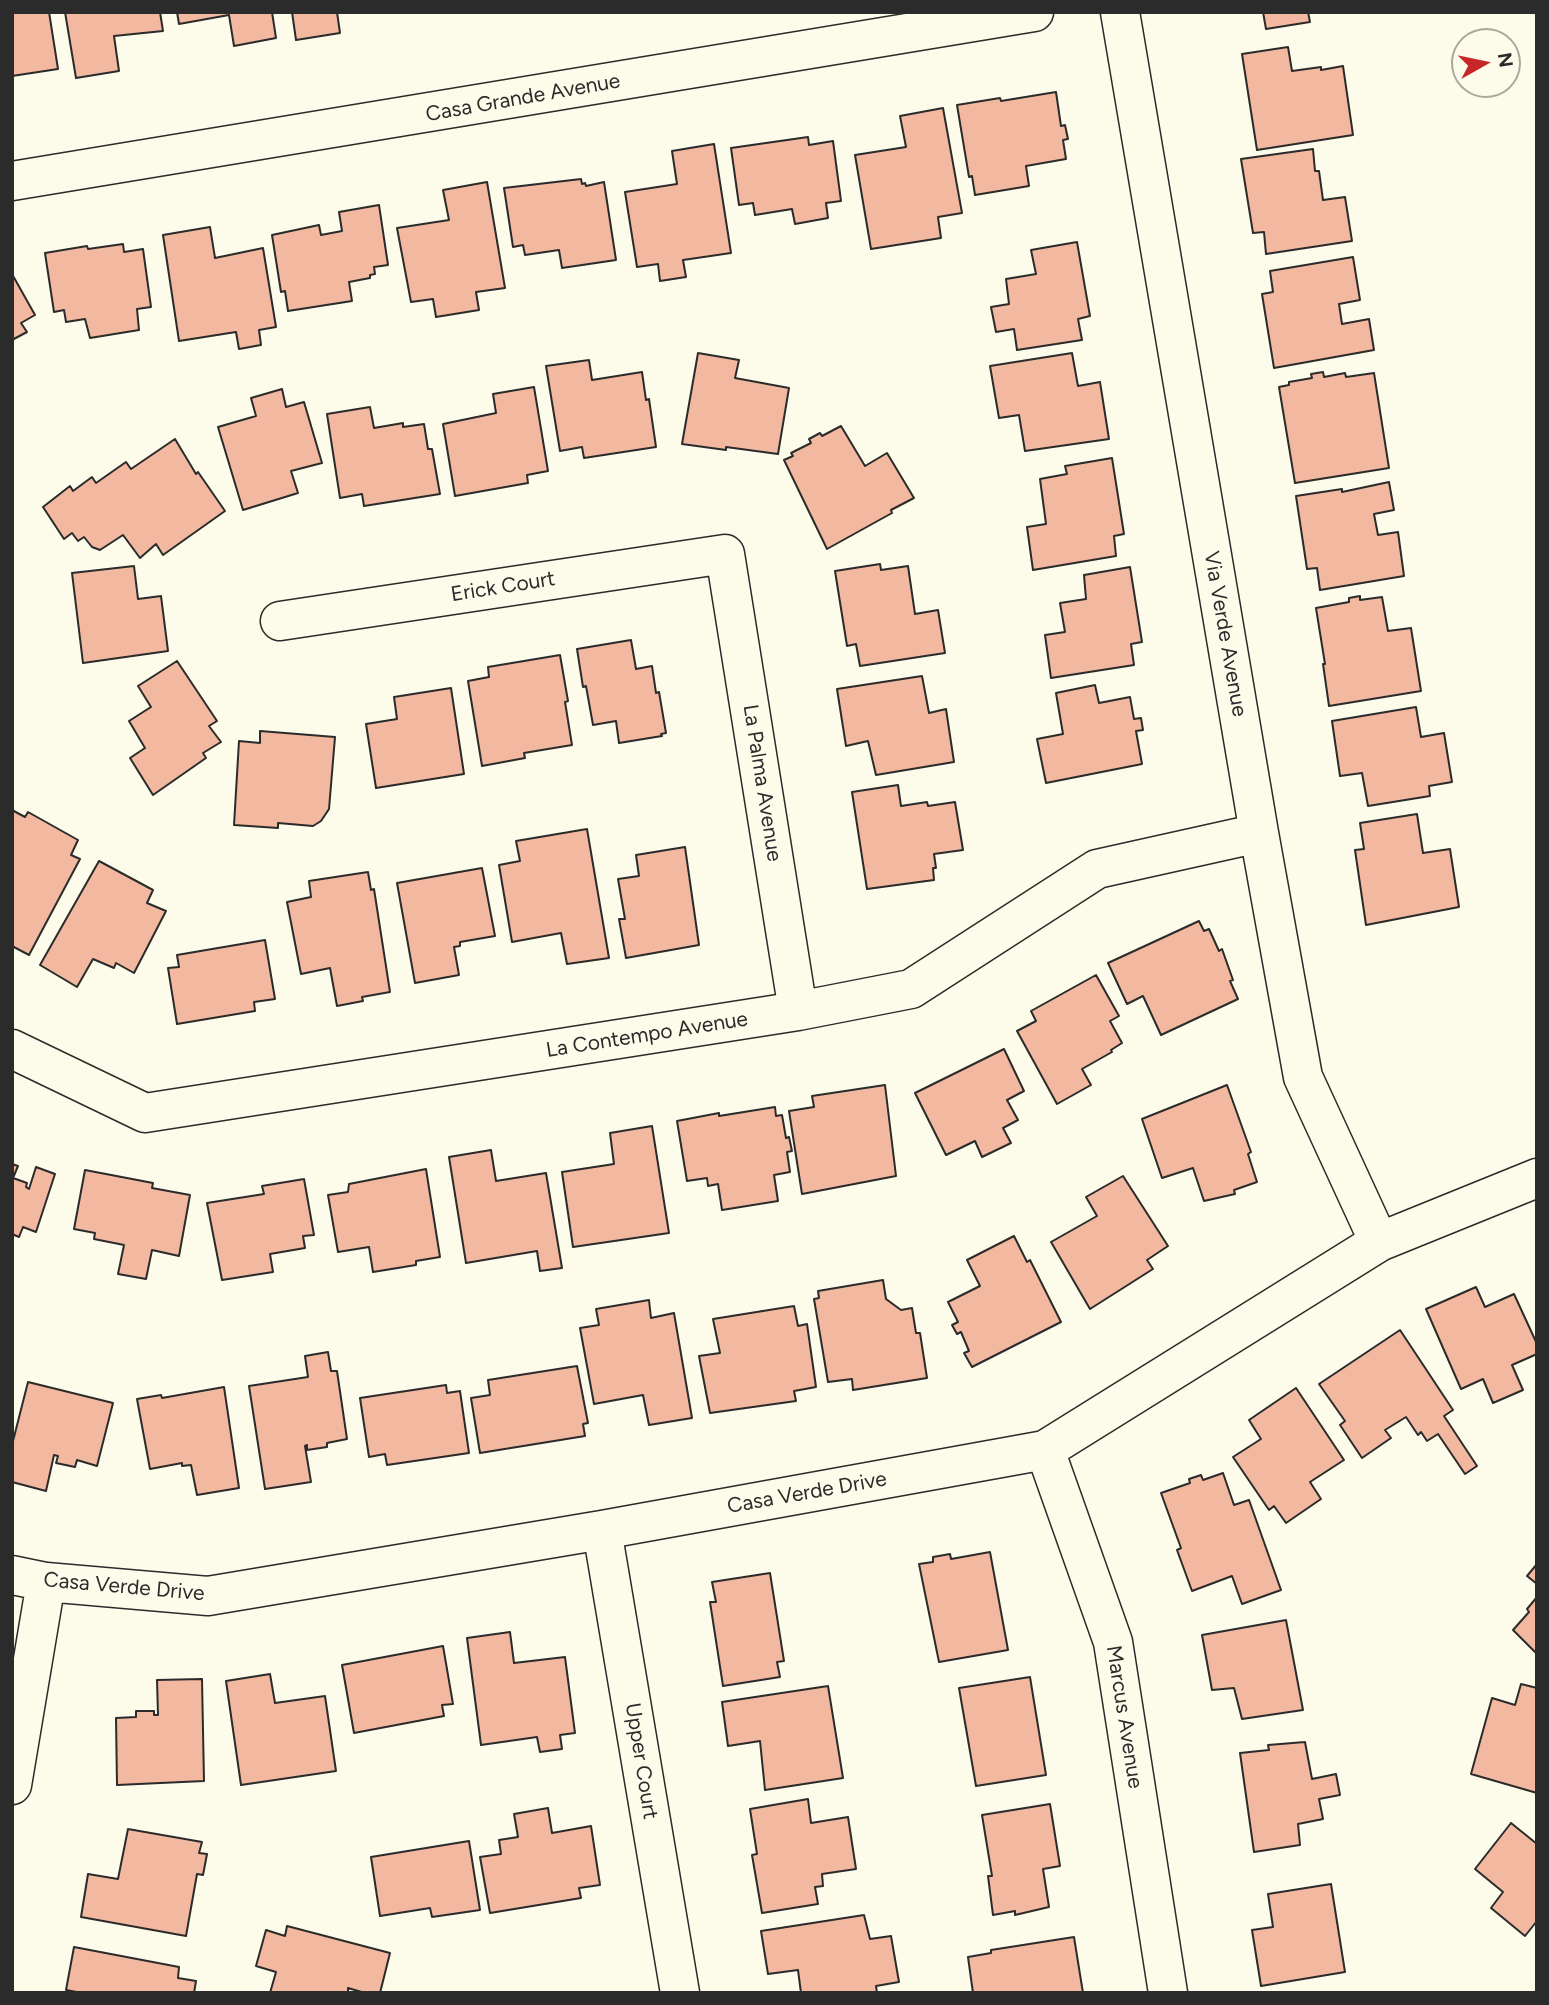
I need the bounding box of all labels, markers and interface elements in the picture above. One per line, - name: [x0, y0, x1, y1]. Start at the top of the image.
- north arrow: [1451, 28, 1521, 98]
- text: N: [1493, 51, 1518, 69]
- street label: Casa Grande Avenue: [424, 68, 622, 128]
- street label: Via Verde Avenue: [1198, 549, 1252, 719]
- street label: Erick Court: [449, 566, 557, 608]
- street label: La Palma Avenue: [737, 703, 787, 863]
- street label: La Contempo Avenue: [544, 1007, 750, 1063]
- street label: Casa Verde Drive: [725, 1467, 889, 1519]
- street label: Casa Verde Drive: [43, 1567, 205, 1607]
- street label: Marcus Avenue: [1100, 1644, 1148, 1790]
- street label: Upper Court: [619, 1701, 663, 1821]

